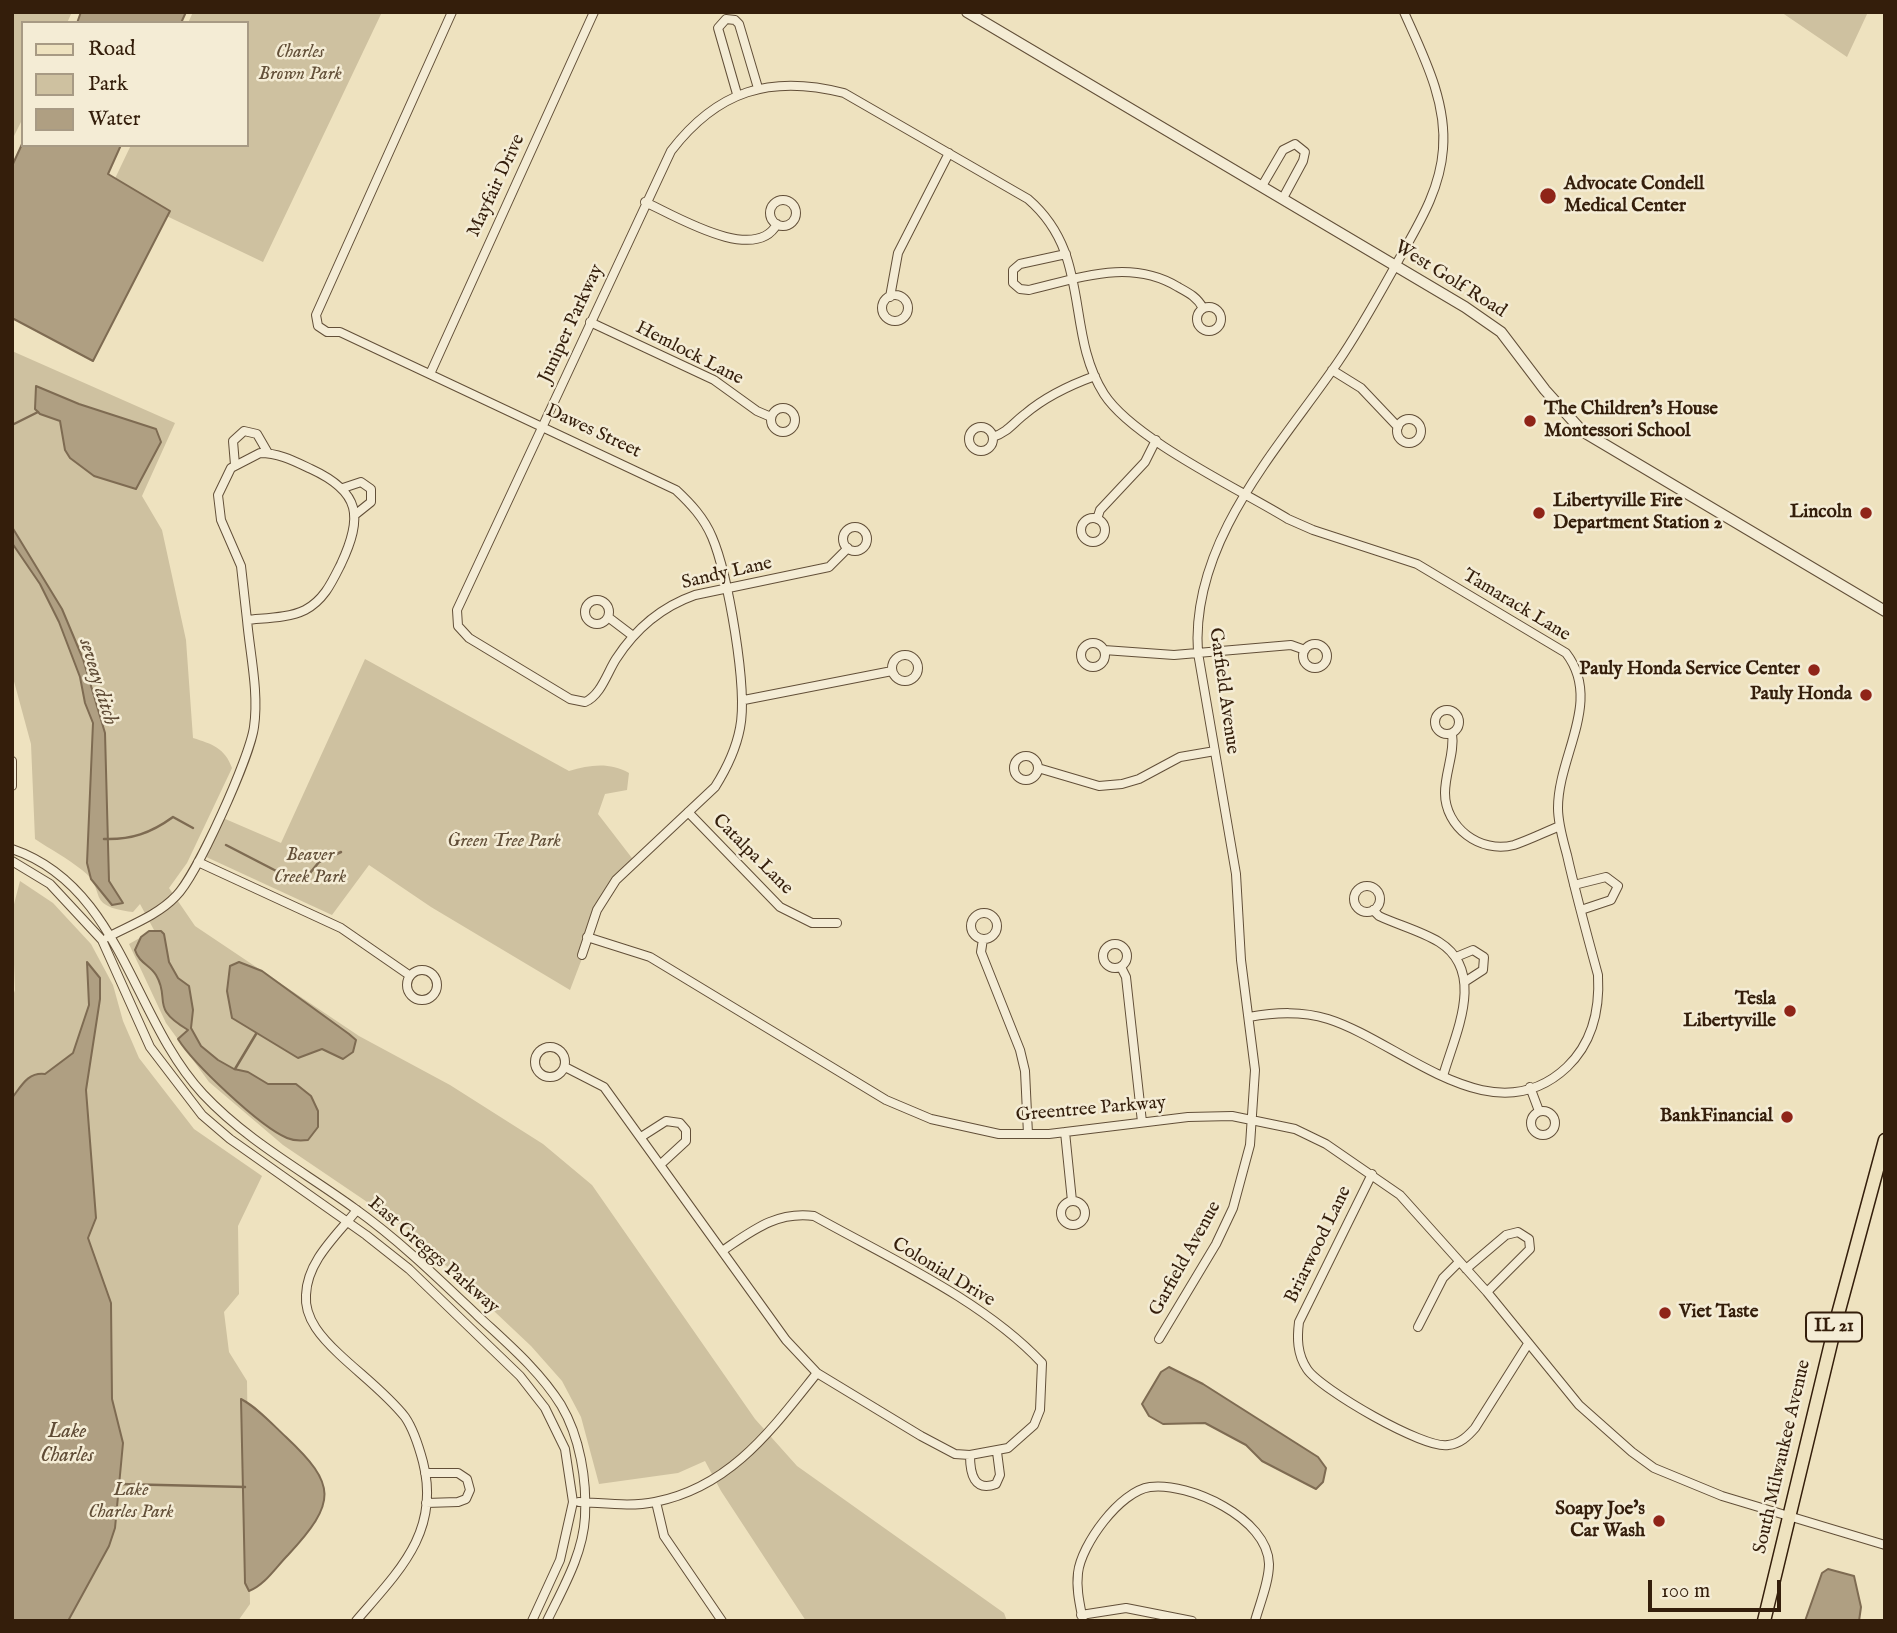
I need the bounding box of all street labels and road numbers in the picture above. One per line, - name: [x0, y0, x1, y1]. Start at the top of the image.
- street label: Mayfair Drive: [463, 131, 531, 241]
- street label: West Golf Road: [1390, 236, 1510, 324]
- street label: Juniper Parkway: [535, 261, 609, 387]
- street label: Hemlock Lane: [631, 317, 747, 391]
- street label: Dawes Street: [542, 400, 644, 464]
- street label: Sandy Lane: [680, 553, 774, 595]
- street label: Tamarack Lane: [1458, 565, 1574, 647]
- street label: Garfield Avenue: [1203, 626, 1243, 756]
- street label: Catalpa Lane: [707, 810, 797, 900]
- street label: Greentree Parkway: [1015, 1092, 1167, 1128]
- street label: Briarwood Lane: [1281, 1183, 1357, 1307]
- street label: East Greggs Parkway: [363, 1193, 503, 1319]
- street label: Garfield Avenue: [1145, 1198, 1227, 1320]
- street label: Colonial Drive: [887, 1233, 999, 1313]
- road number: IL 21: [1806, 1312, 1862, 1342]
- street label: South Milwaukee Avenue: [1750, 1358, 1816, 1556]

